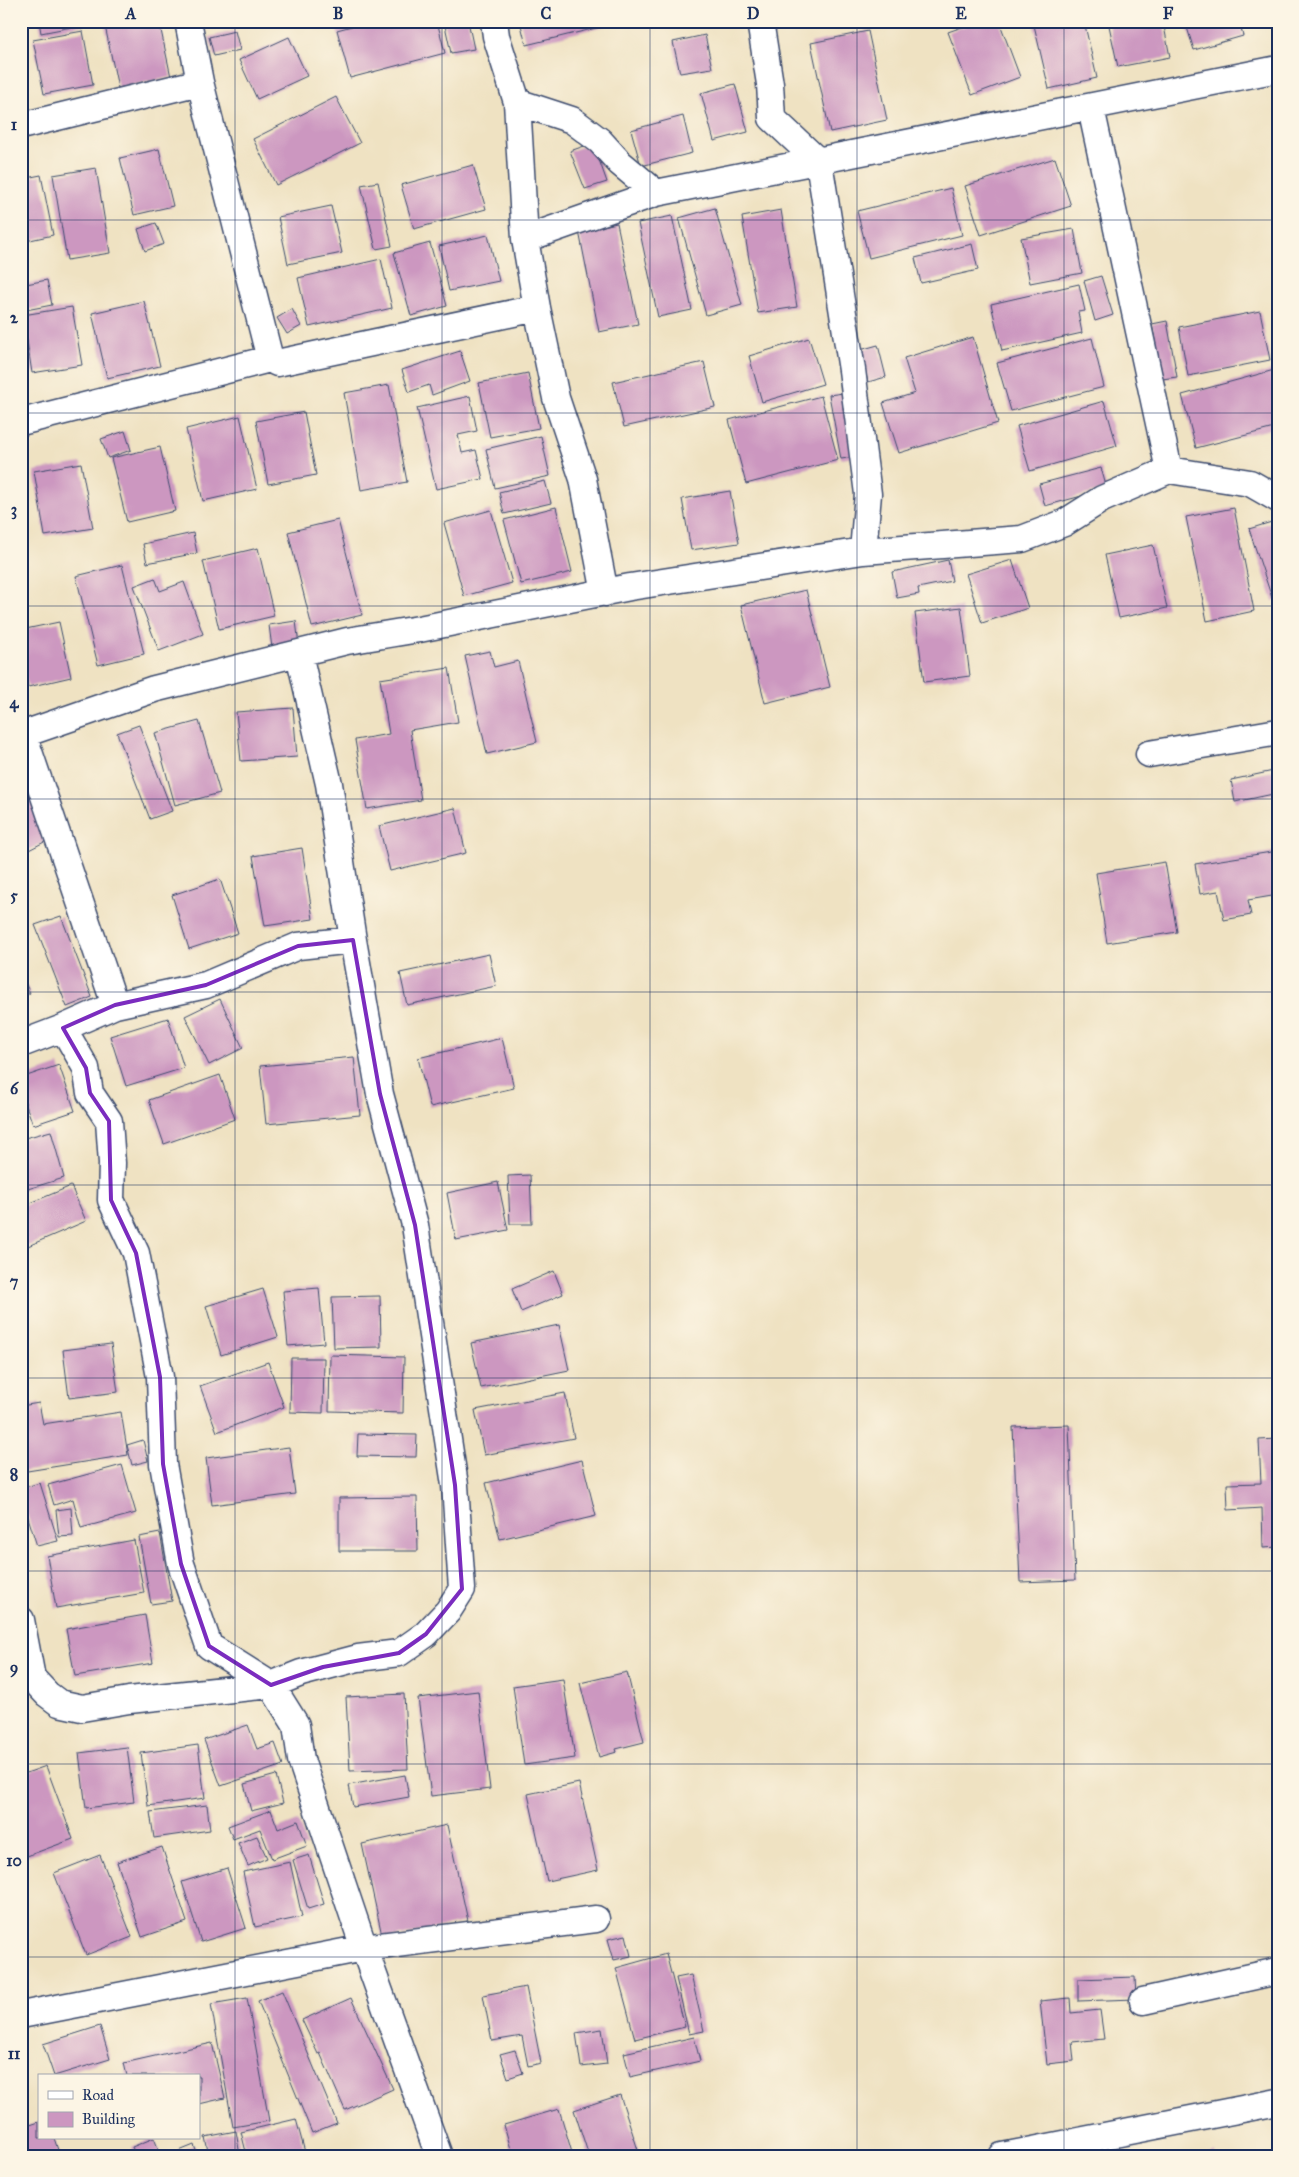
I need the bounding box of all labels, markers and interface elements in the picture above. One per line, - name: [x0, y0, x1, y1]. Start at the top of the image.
- text: A: [125, 4, 137, 23]
- text: B: [333, 4, 343, 23]
- text: C: [541, 4, 552, 23]
- text: D: [747, 4, 760, 23]
- text: E: [955, 4, 967, 23]
- text: F: [1163, 4, 1174, 23]
- text: 1: [11, 115, 18, 134]
- text: 2: [10, 308, 19, 327]
- text: 3: [11, 500, 17, 520]
- text: 4: [10, 693, 20, 713]
- text: 5: [10, 886, 18, 905]
- text: 6: [10, 1079, 19, 1098]
- text: 7: [10, 1272, 19, 1291]
- text: 8: [10, 1465, 18, 1484]
- text: 9: [10, 1658, 18, 1678]
- text: 10: [6, 1851, 22, 1870]
- text: 11: [8, 2044, 21, 2063]
- legend: [38, 2074, 200, 2140]
- text: Road: [82, 2086, 114, 2104]
- text: Building: [82, 2110, 136, 2128]

